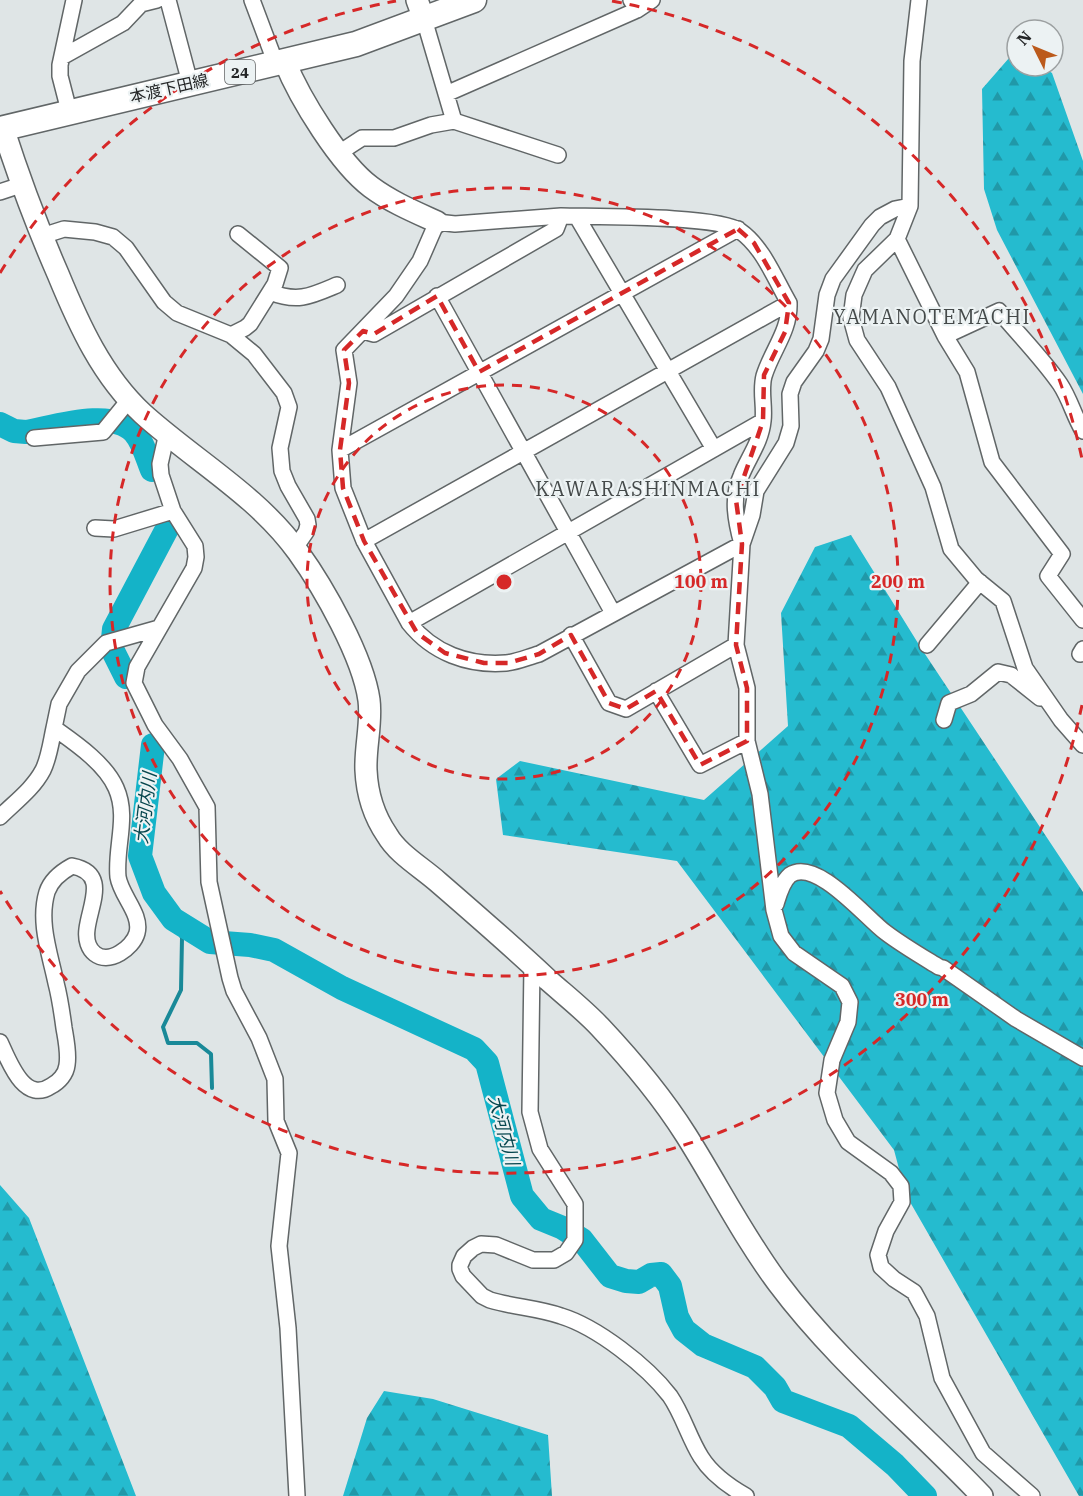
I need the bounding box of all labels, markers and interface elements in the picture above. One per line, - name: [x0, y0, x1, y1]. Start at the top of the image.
- north arrow: [1005, 18, 1065, 78]
- text: N: [1012, 26, 1036, 49]
- road number: 24: [225, 60, 255, 84]
- street label: 本渡下田線: [128, 69, 210, 107]
- district label: YAMANOTEMACHI: [833, 303, 1031, 330]
- district label: KAWARASHINMACHI: [535, 475, 761, 502]
- text: 100 m: [674, 570, 729, 593]
- text: 200 m: [871, 570, 926, 593]
- centre of rings: [494, 572, 514, 592]
- water label: 大河内川: [129, 769, 161, 845]
- text: 300 m: [895, 988, 950, 1011]
- water label: 大河内川: [484, 1092, 525, 1170]

